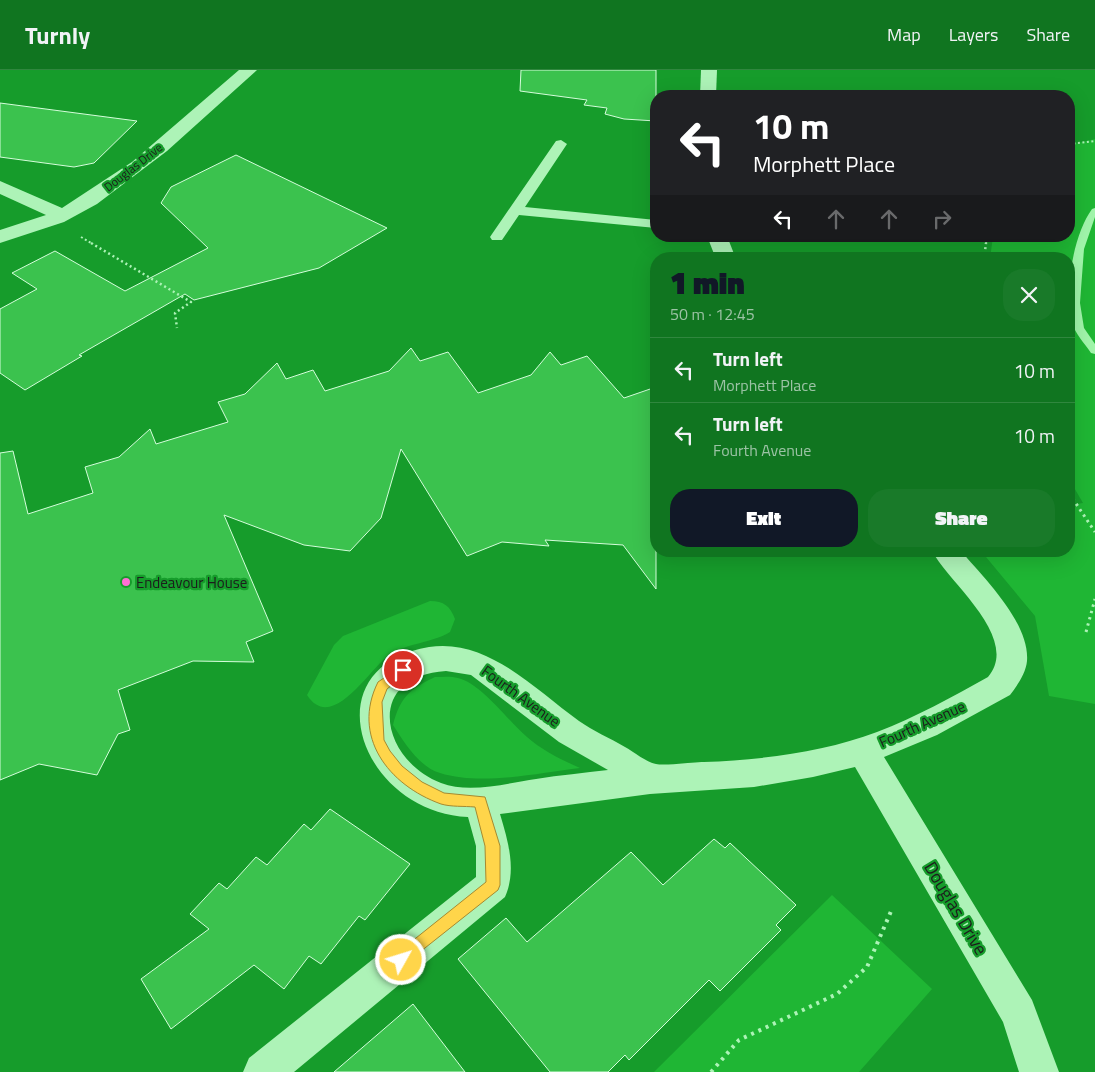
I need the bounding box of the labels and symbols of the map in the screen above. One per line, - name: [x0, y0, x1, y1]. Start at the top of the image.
- street label: Douglas Drive: [100, 138, 166, 196]
- place label: Endeavour House: [136, 571, 247, 594]
- marker: Endeavour House: [120, 576, 132, 588]
- pin: [382, 649, 424, 691]
- street label: Fourth Avenue: [477, 660, 565, 732]
- street label: Fourth Avenue: [875, 695, 969, 753]
- street label: Douglas Drive: [917, 856, 995, 960]
- position arrow: [374, 933, 426, 985]

